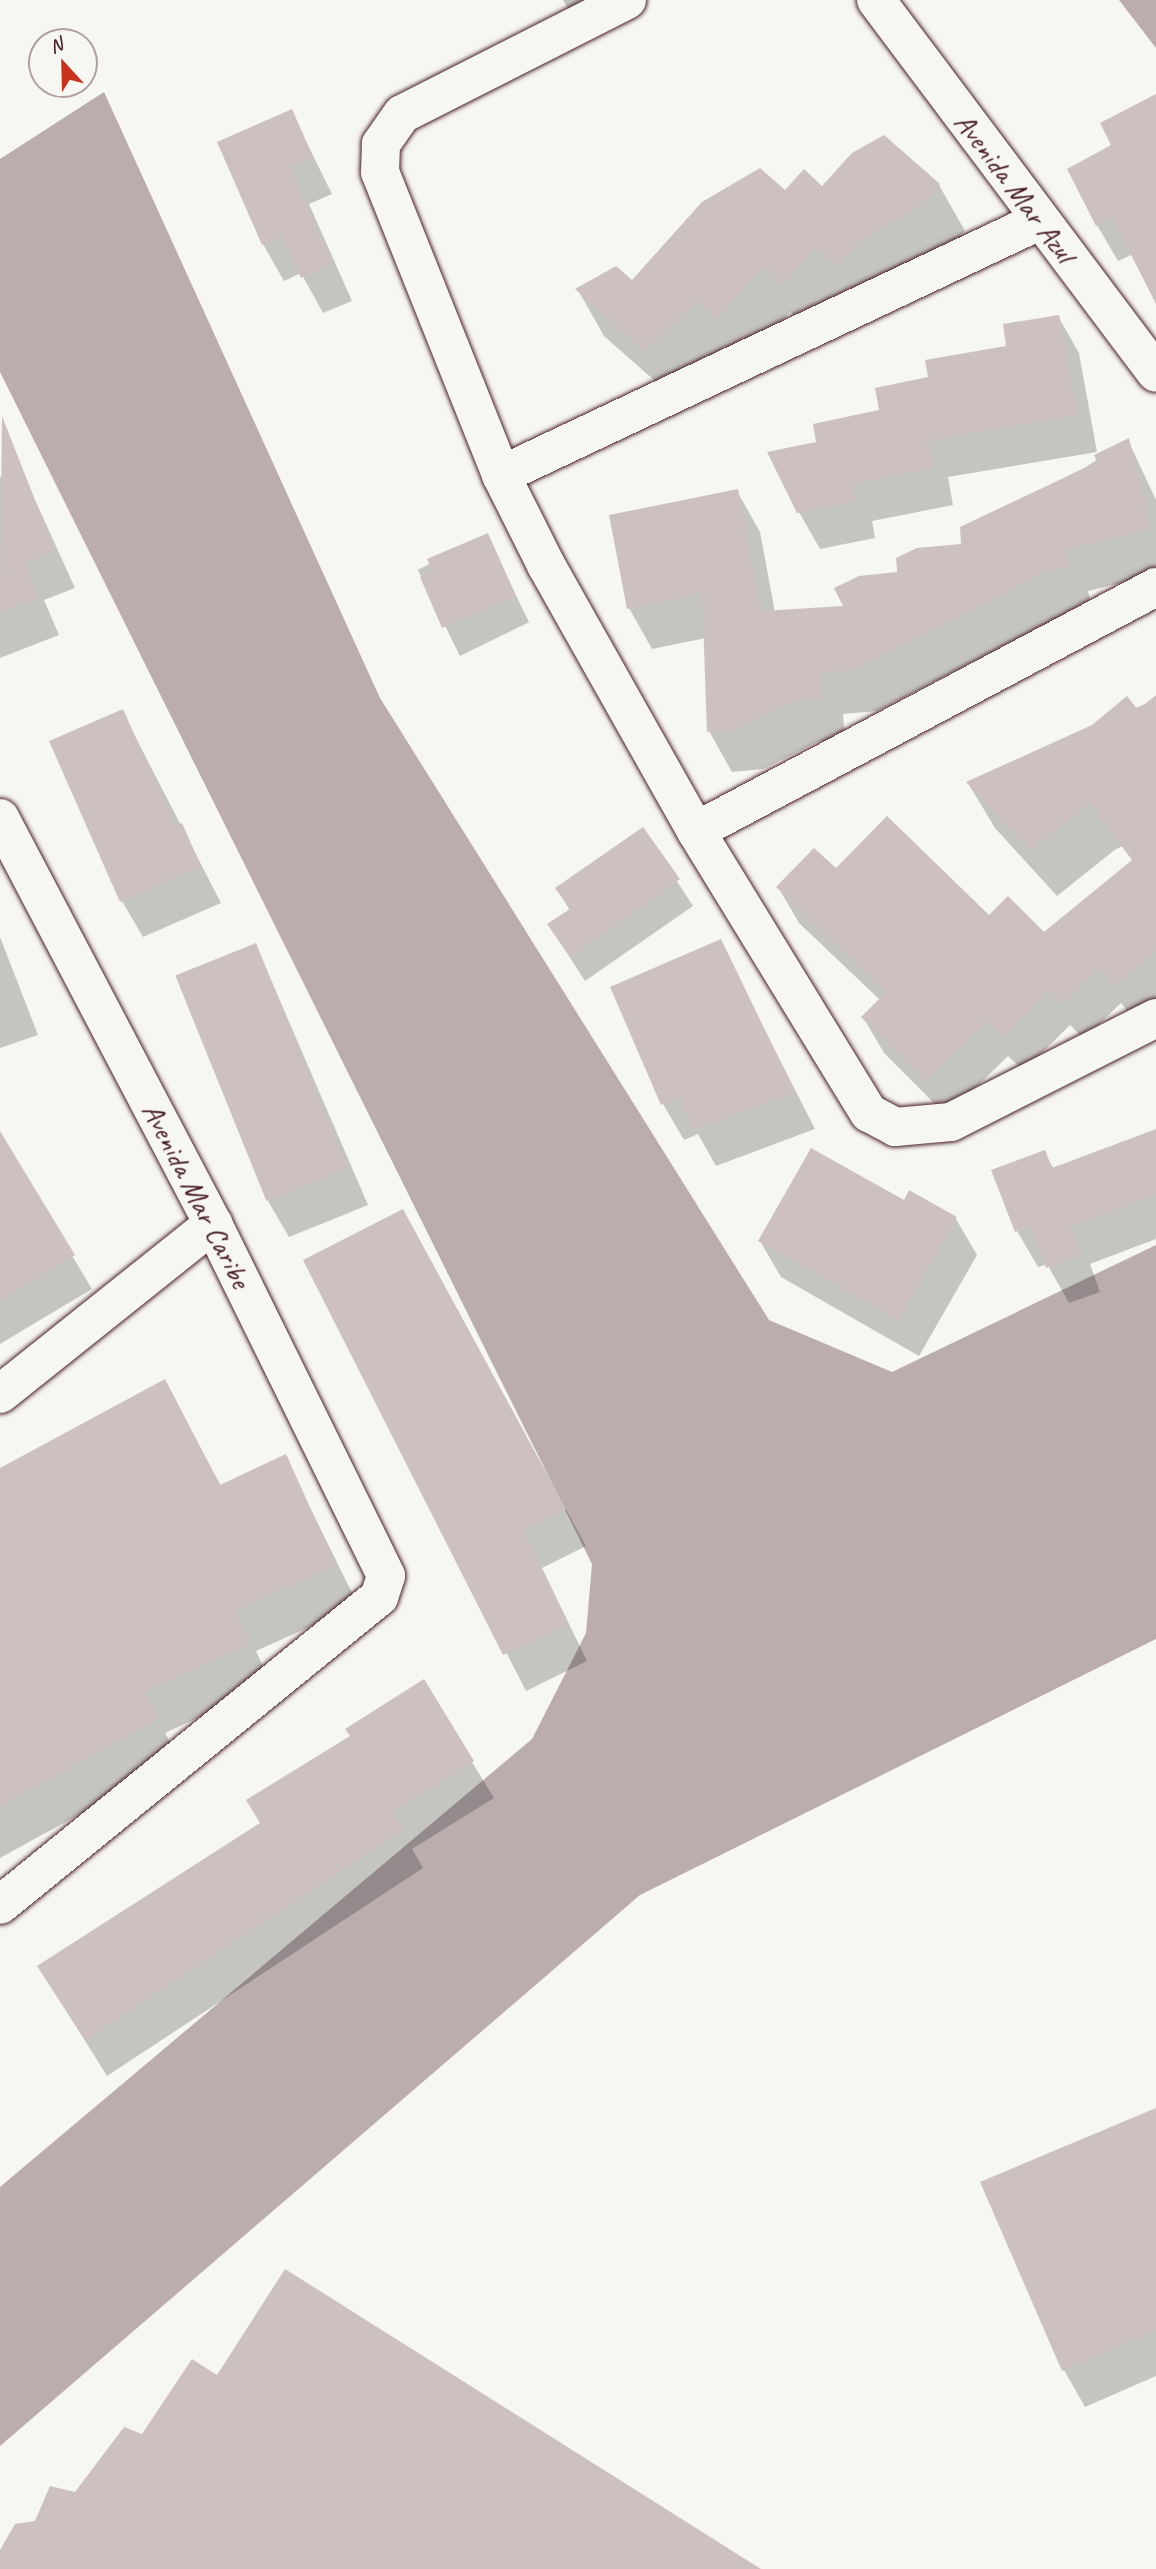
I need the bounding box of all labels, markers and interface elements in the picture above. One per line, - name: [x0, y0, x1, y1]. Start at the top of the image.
- north arrow: [28, 28, 98, 98]
- text: N: [46, 32, 66, 59]
- street label: Avenida Mar Azul: [947, 105, 1083, 269]
- street label: Avenida Mar Caribe: [135, 1096, 259, 1294]

